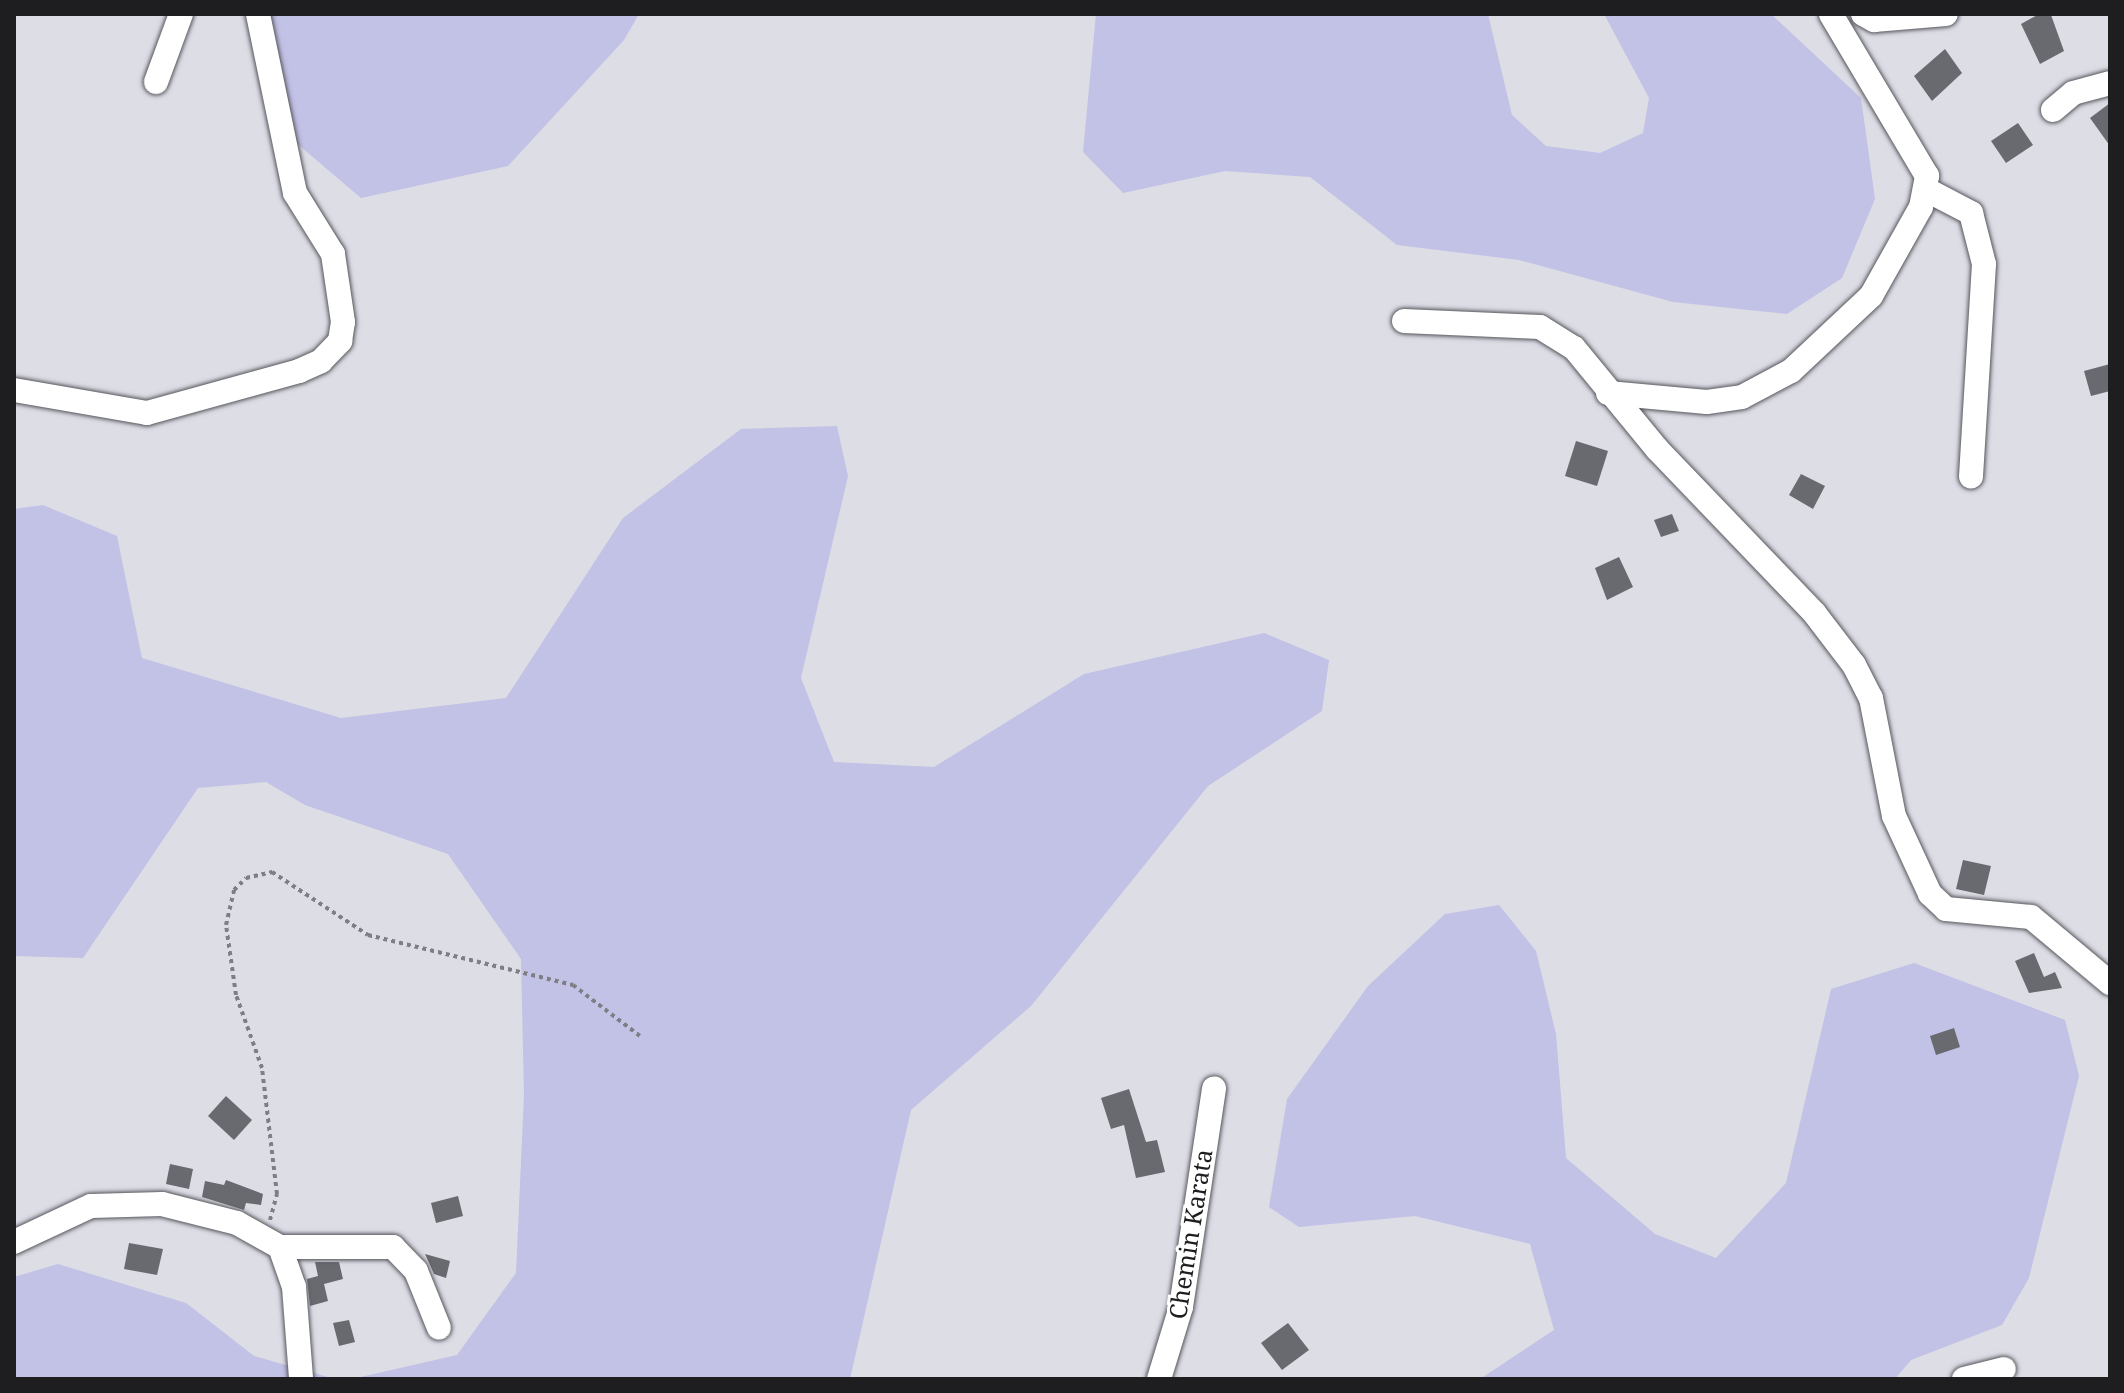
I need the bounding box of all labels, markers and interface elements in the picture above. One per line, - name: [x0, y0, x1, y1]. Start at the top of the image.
- street label: Chemin Karata: [1162, 1147, 1218, 1321]

